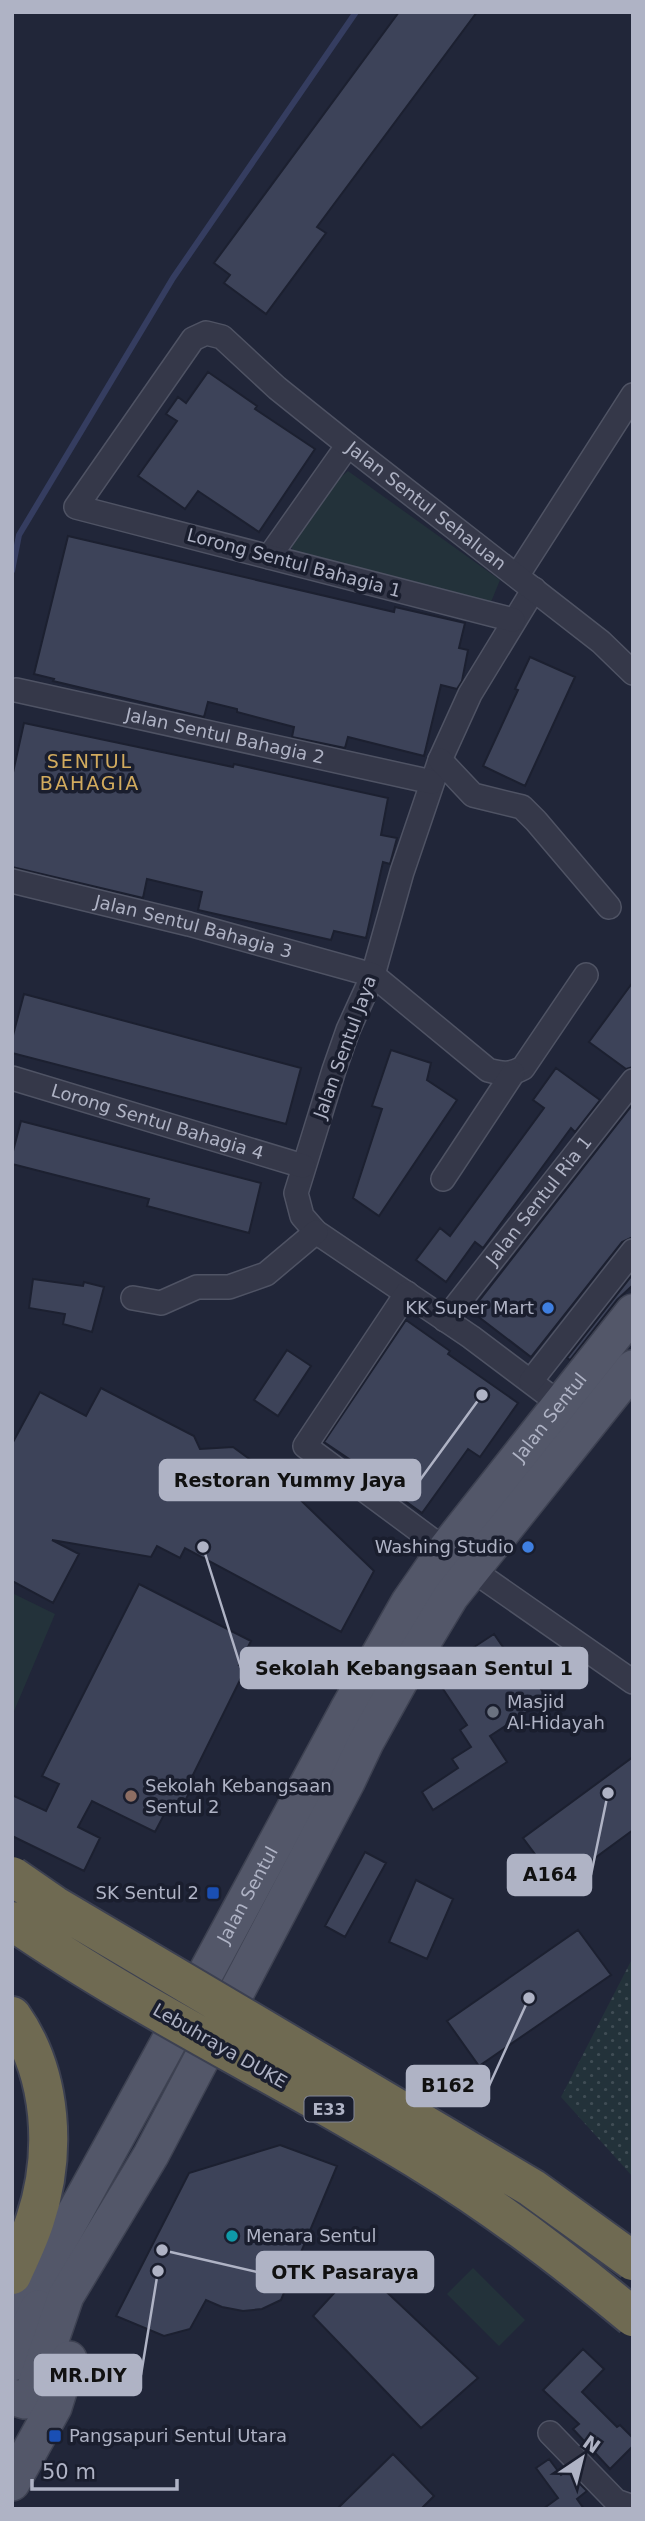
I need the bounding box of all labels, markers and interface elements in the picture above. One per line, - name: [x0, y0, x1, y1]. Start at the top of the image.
- street label: Jalan Sentul Sehaluan: [342, 436, 510, 574]
- street label: Lorong Sentul Bahagia 1: [185, 524, 404, 601]
- street label: Jalan Sentul Bahagia 2: [123, 703, 327, 768]
- district label: SENTUL BAHAGIA: [40, 750, 140, 794]
- street label: Jalan Sentul Bahagia 3: [92, 890, 295, 962]
- street label: Jalan Sentul Jaya: [309, 972, 380, 1122]
- street label: Lorong Sentul Bahagia 4: [49, 1079, 266, 1164]
- street label: Jalan Sentul Ria 1: [481, 1131, 596, 1270]
- place label: KK Super Mart: [405, 1297, 534, 1318]
- marker: KK Super Mart: [540, 1300, 556, 1316]
- street label: Jalan Sentul: [507, 1368, 591, 1466]
- callout: Restoran Yummy Jaya: [160, 1460, 420, 1500]
- text: Restoran Yummy Jaya: [174, 1469, 406, 1491]
- place label: Washing Studio: [375, 1536, 514, 1557]
- marker: Washing Studio: [520, 1539, 536, 1555]
- callout: Sekolah Kebangsaan Sentul 1: [241, 1648, 587, 1688]
- text: Sekolah Kebangsaan Sentul 1: [255, 1657, 573, 1679]
- place label: Masjid Al-Hidayah: [507, 1691, 605, 1733]
- marker: Masjid Al-Hidayah: [485, 1704, 501, 1720]
- place label: Sekolah Kebangsaan Sentul 2: [145, 1775, 332, 1817]
- marker: Sekolah Kebangsaan Sentul 2: [123, 1788, 139, 1804]
- street label: Jalan Sentul: [212, 1843, 282, 1948]
- callout: A164: [508, 1855, 591, 1895]
- text: A164: [523, 1863, 577, 1885]
- place label: SK Sentul 2: [96, 1882, 199, 1903]
- marker: SK Sentul 2: [205, 1885, 221, 1901]
- street label: Lebuhraya DUKE: [150, 1999, 291, 2092]
- callout: B162: [407, 2066, 489, 2106]
- text: B162: [421, 2074, 475, 2096]
- road number: E33: [304, 2096, 354, 2122]
- place label: Menara Sentul: [246, 2225, 377, 2246]
- marker: Menara Sentul: [224, 2228, 240, 2244]
- callout: OTK Pasaraya: [257, 2252, 433, 2292]
- text: OTK Pasaraya: [271, 2261, 419, 2283]
- callout: MR.DIY: [35, 2355, 141, 2395]
- text: MR.DIY: [49, 2364, 127, 2386]
- north arrow: [547, 2423, 617, 2493]
- place label: Pangsapuri Sentul Utara: [69, 2425, 287, 2446]
- marker: Pangsapuri Sentul Utara: [47, 2428, 63, 2444]
- text: N: [579, 2431, 605, 2458]
- scale bar: [32, 2448, 177, 2492]
- text: 50 m: [42, 2460, 96, 2484]

